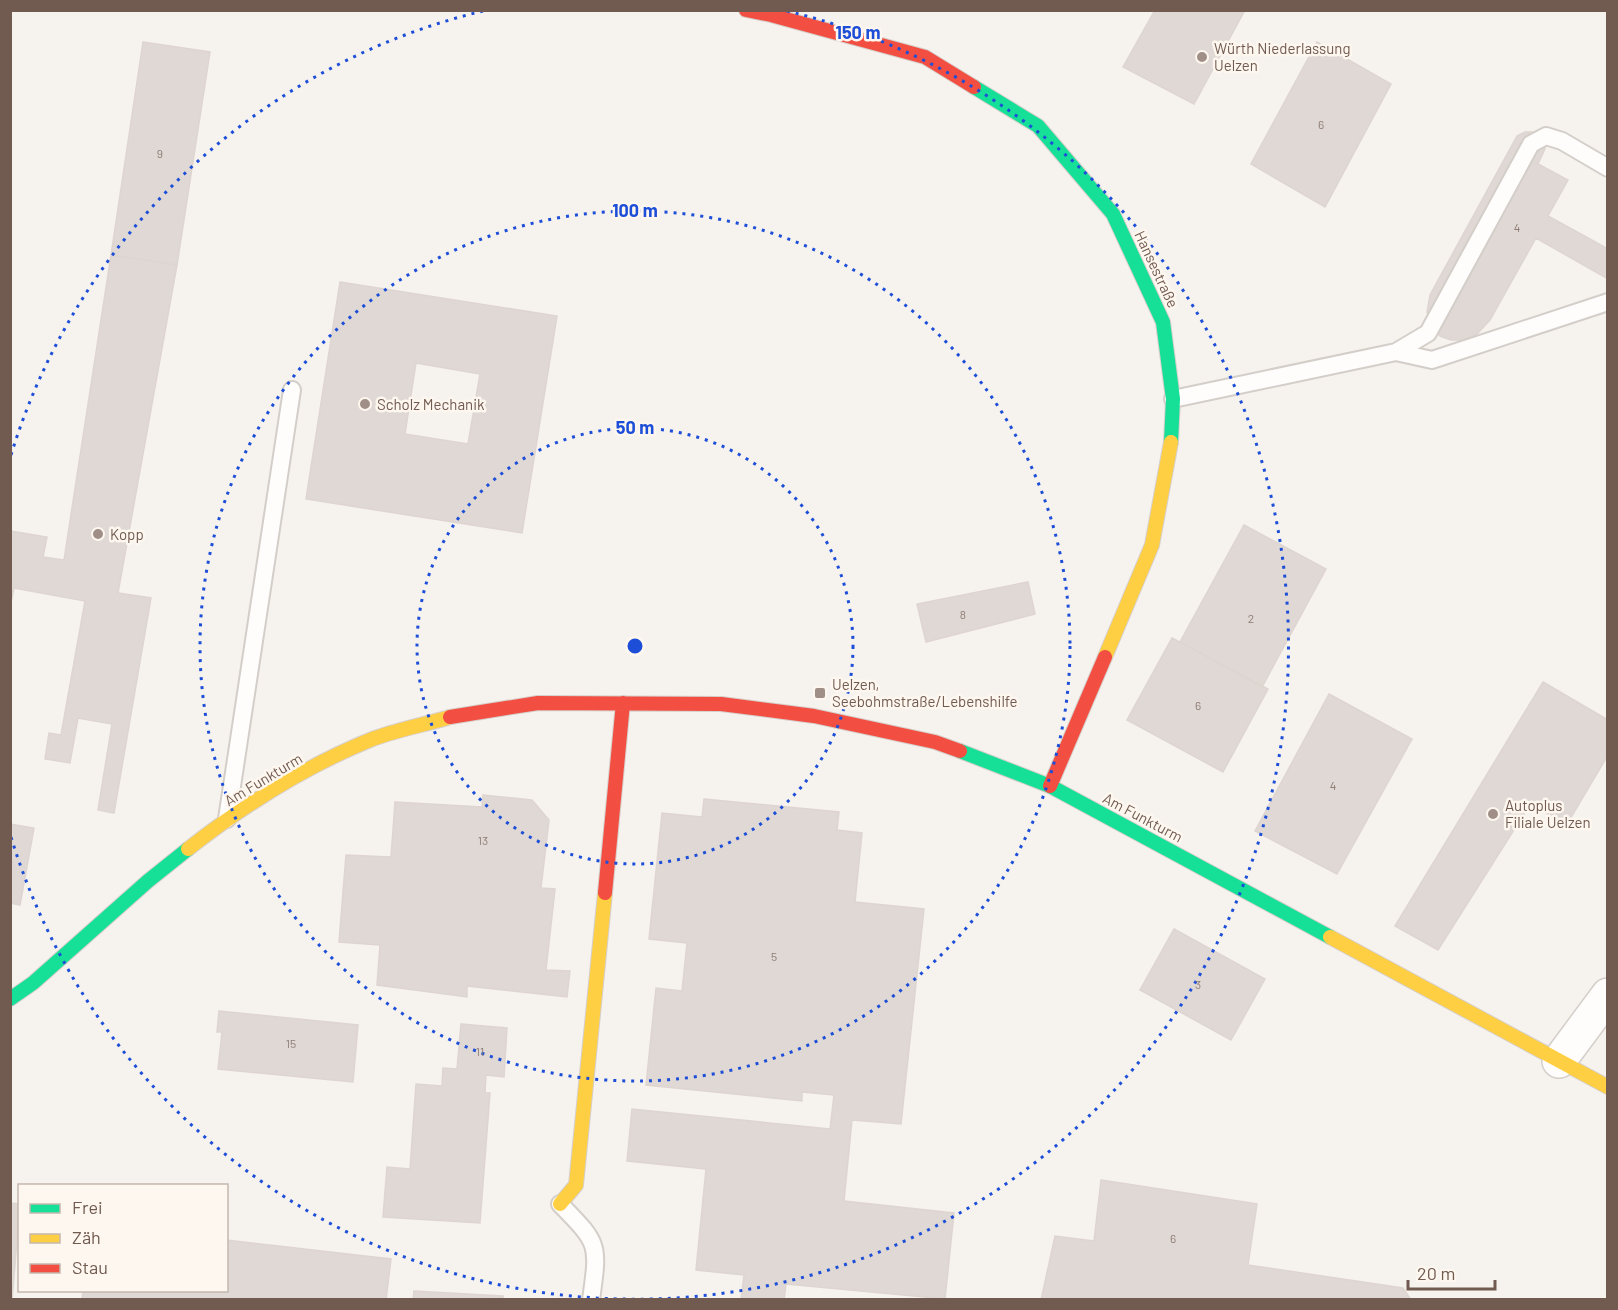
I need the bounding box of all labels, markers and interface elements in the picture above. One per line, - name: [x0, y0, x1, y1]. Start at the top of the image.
- text: 150 m: [836, 21, 880, 43]
- place label: Würth Niederlassung Uelzen: [1214, 39, 1350, 74]
- marker: Würth Niederlassung Uelzen: [1195, 50, 1209, 64]
- house number: 6: [1318, 117, 1324, 131]
- house number: 9: [157, 146, 163, 160]
- text: 100 m: [612, 199, 658, 221]
- house number: 4: [1514, 220, 1520, 234]
- street label: Hansestraße: [1131, 228, 1183, 310]
- place label: Scholz Mechanik: [377, 395, 485, 413]
- marker: Scholz Mechanik: [358, 397, 372, 411]
- text: 50 m: [616, 416, 654, 438]
- place label: Kopp: [110, 525, 144, 543]
- marker: Kopp: [91, 527, 105, 541]
- house number: 8: [960, 607, 966, 621]
- house number: 2: [1248, 611, 1254, 625]
- centre of rings: [625, 636, 645, 656]
- place label: Uelzen, Seebohmstraße/Lebenshilfe: [832, 675, 1018, 710]
- marker: Uelzen, Seebohmstraße/Lebenshilfe: [813, 686, 827, 700]
- house number: 6: [1195, 698, 1201, 712]
- street label: Am Funkturm: [221, 749, 305, 809]
- house number: 4: [1330, 778, 1336, 792]
- street label: Am Funkturm: [1100, 788, 1186, 846]
- place label: Autoplus Filiale Uelzen: [1505, 796, 1591, 831]
- marker: Autoplus Filiale Uelzen: [1486, 807, 1500, 821]
- house number: 13: [478, 833, 488, 847]
- house number: 5: [771, 949, 777, 963]
- house number: 3: [1195, 977, 1201, 991]
- house number: 15: [286, 1036, 296, 1050]
- house number: 11: [476, 1044, 484, 1058]
- legend: [18, 1184, 228, 1292]
- text: Frei: [72, 1196, 103, 1218]
- text: Zäh: [72, 1226, 101, 1248]
- house number: 6: [1170, 1231, 1176, 1245]
- scale bar: [1408, 1253, 1495, 1291]
- text: Stau: [72, 1256, 108, 1278]
- text: 20 m: [1417, 1262, 1455, 1284]

